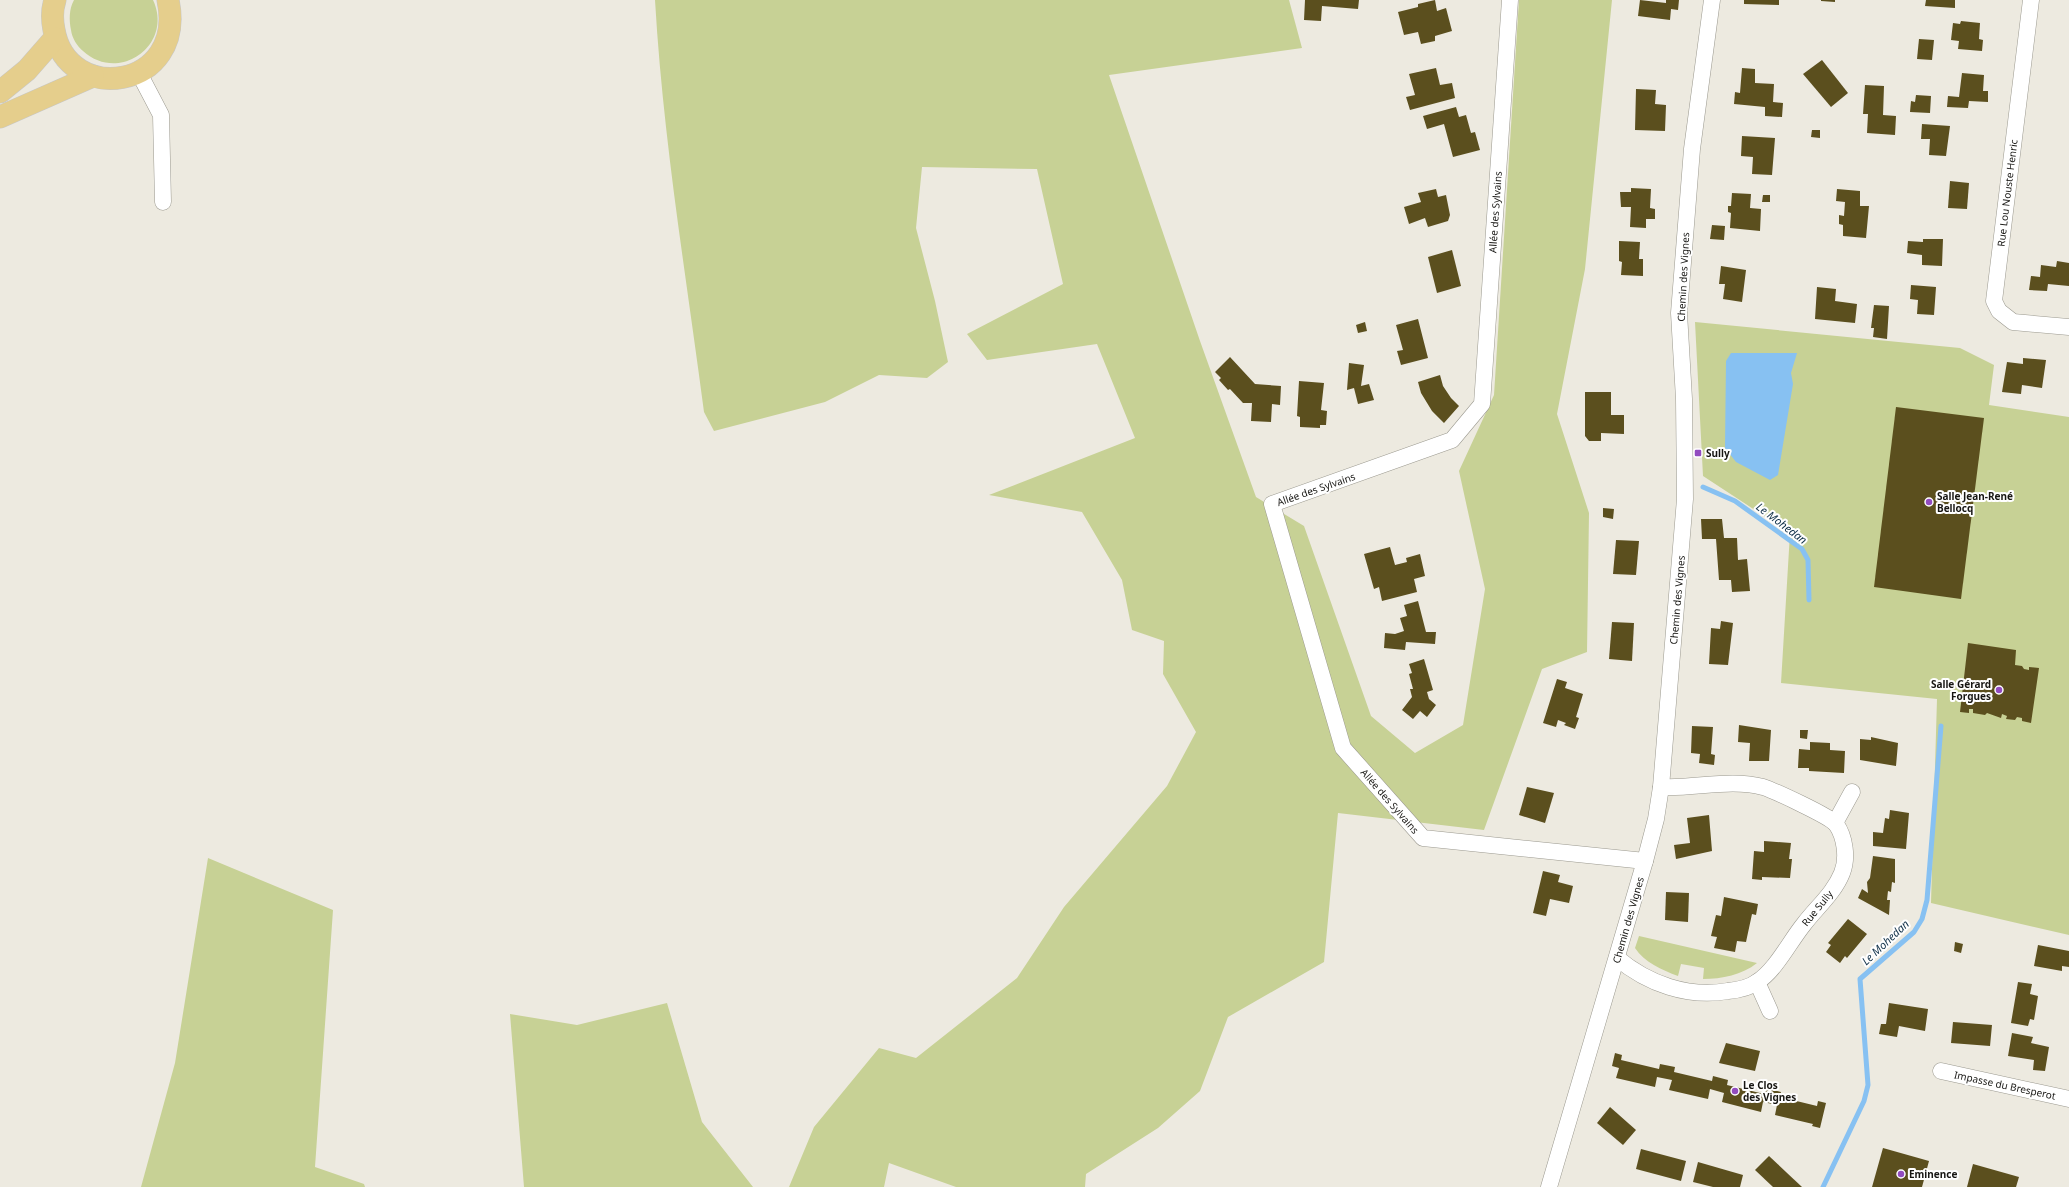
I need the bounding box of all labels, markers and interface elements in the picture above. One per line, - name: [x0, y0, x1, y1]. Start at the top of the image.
- street label: Rue Lou Nouste Henric: [1993, 138, 2021, 247]
- street label: Allée des Sylvains: [1485, 170, 1505, 253]
- street label: Chemin des Vignes: [1674, 232, 1692, 322]
- place label: Sully: [1706, 446, 1730, 460]
- marker: Sully: [1693, 448, 1703, 458]
- street label: Allée des Sylvains: [1275, 469, 1357, 509]
- place label: Salle Jean-René Bellocq: [1937, 489, 2013, 515]
- marker: Salle Jean-René Bellocq: [1924, 497, 1934, 507]
- water label: Le Mohedan: [1754, 499, 1810, 547]
- street label: Chemin des Vignes: [1666, 555, 1688, 645]
- place label: Salle Gérard Forgues: [1931, 677, 1991, 703]
- marker: Salle Gérard Forgues: [1994, 685, 2004, 695]
- street label: Allée des Sylvains: [1358, 765, 1422, 837]
- street label: Chemin des Vignes: [1609, 875, 1647, 965]
- street label: Rue Sully: [1798, 886, 1836, 929]
- water label: Le Mohedan: [1858, 916, 1912, 968]
- street label: Impasse du Bresperot: [1953, 1067, 2057, 1103]
- place label: Le Clos des Vignes: [1743, 1078, 1796, 1104]
- marker: Le Clos des Vignes: [1730, 1086, 1740, 1096]
- place label: Eminence: [1909, 1167, 1957, 1181]
- marker: Eminence: [1896, 1169, 1906, 1179]

